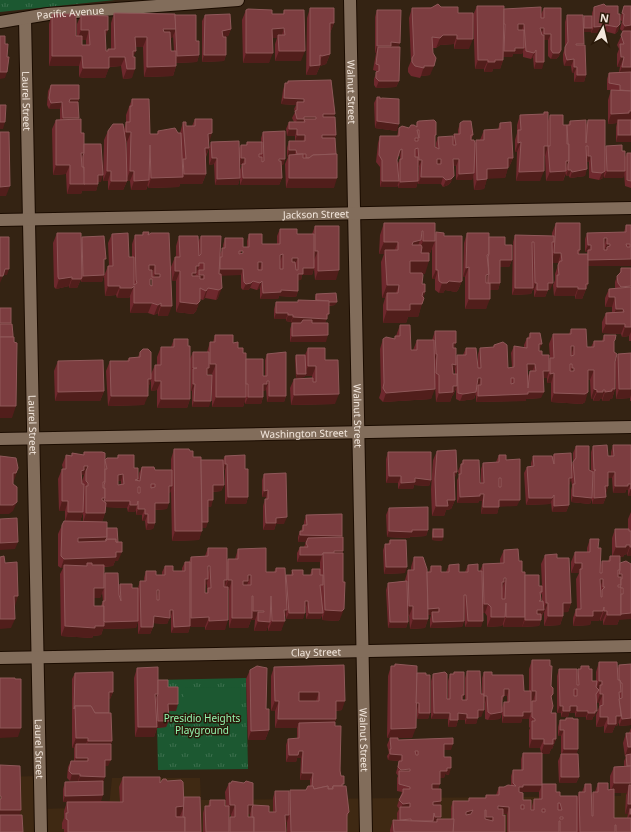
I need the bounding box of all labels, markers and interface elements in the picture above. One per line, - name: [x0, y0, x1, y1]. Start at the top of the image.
- street label: Pacific Avenue: [35, 3, 105, 23]
- north arrow: [583, 8, 623, 48]
- text: N: [599, 10, 610, 26]
- street label: Walnut Street: [344, 60, 359, 124]
- street label: Laurel Street: [19, 71, 34, 131]
- street label: Jackson Street: [282, 206, 350, 222]
- street label: Walnut Street: [350, 384, 366, 448]
- street label: Laurel Street: [25, 395, 41, 455]
- street label: Washington Street: [260, 425, 348, 441]
- street label: Clay Street: [291, 645, 342, 659]
- street label: Walnut Street: [357, 708, 372, 772]
- park label: Presidio Heights Playground: [164, 711, 241, 737]
- street label: Laurel Street: [32, 719, 47, 779]

